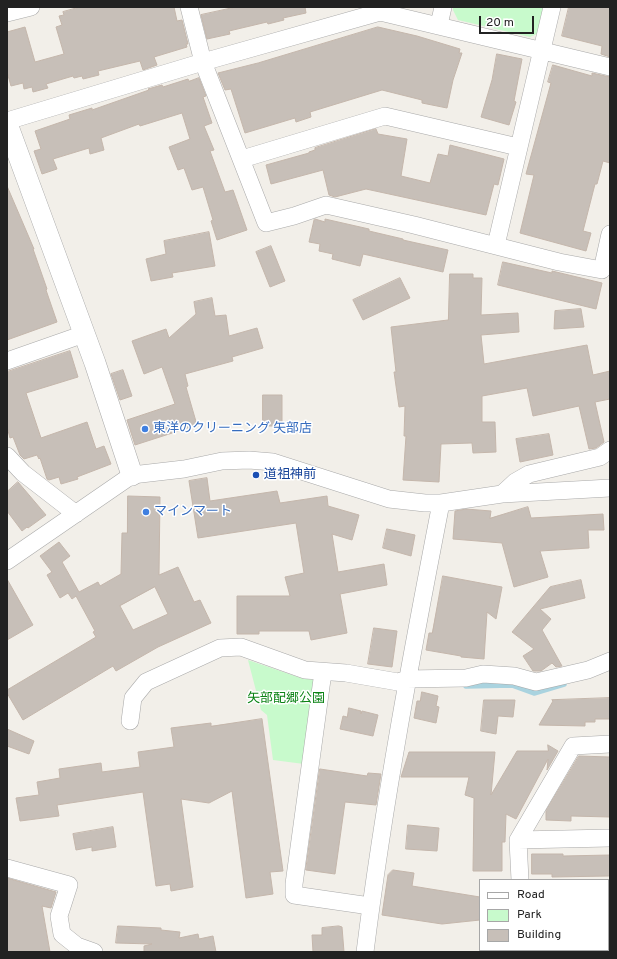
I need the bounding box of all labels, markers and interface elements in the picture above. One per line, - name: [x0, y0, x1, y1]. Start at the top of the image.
- scale bar: [481, 8, 536, 34]
- text: 20 m: [486, 15, 514, 31]
- place label: 東洋のクリーニング 矢部店: [153, 421, 312, 437]
- marker: 東洋のクリーニング 矢部店: [140, 424, 150, 434]
- place label: 道祖神前: [264, 467, 316, 483]
- marker: 道祖神前: [251, 470, 261, 480]
- place label: マインマート: [154, 504, 232, 520]
- marker: マインマート: [141, 507, 151, 517]
- park label: 矢部配郷公園: [247, 691, 325, 707]
- legend: [479, 879, 609, 951]
- text: Road: [517, 887, 545, 903]
- text: Park: [517, 907, 542, 923]
- text: Building: [517, 927, 561, 943]

